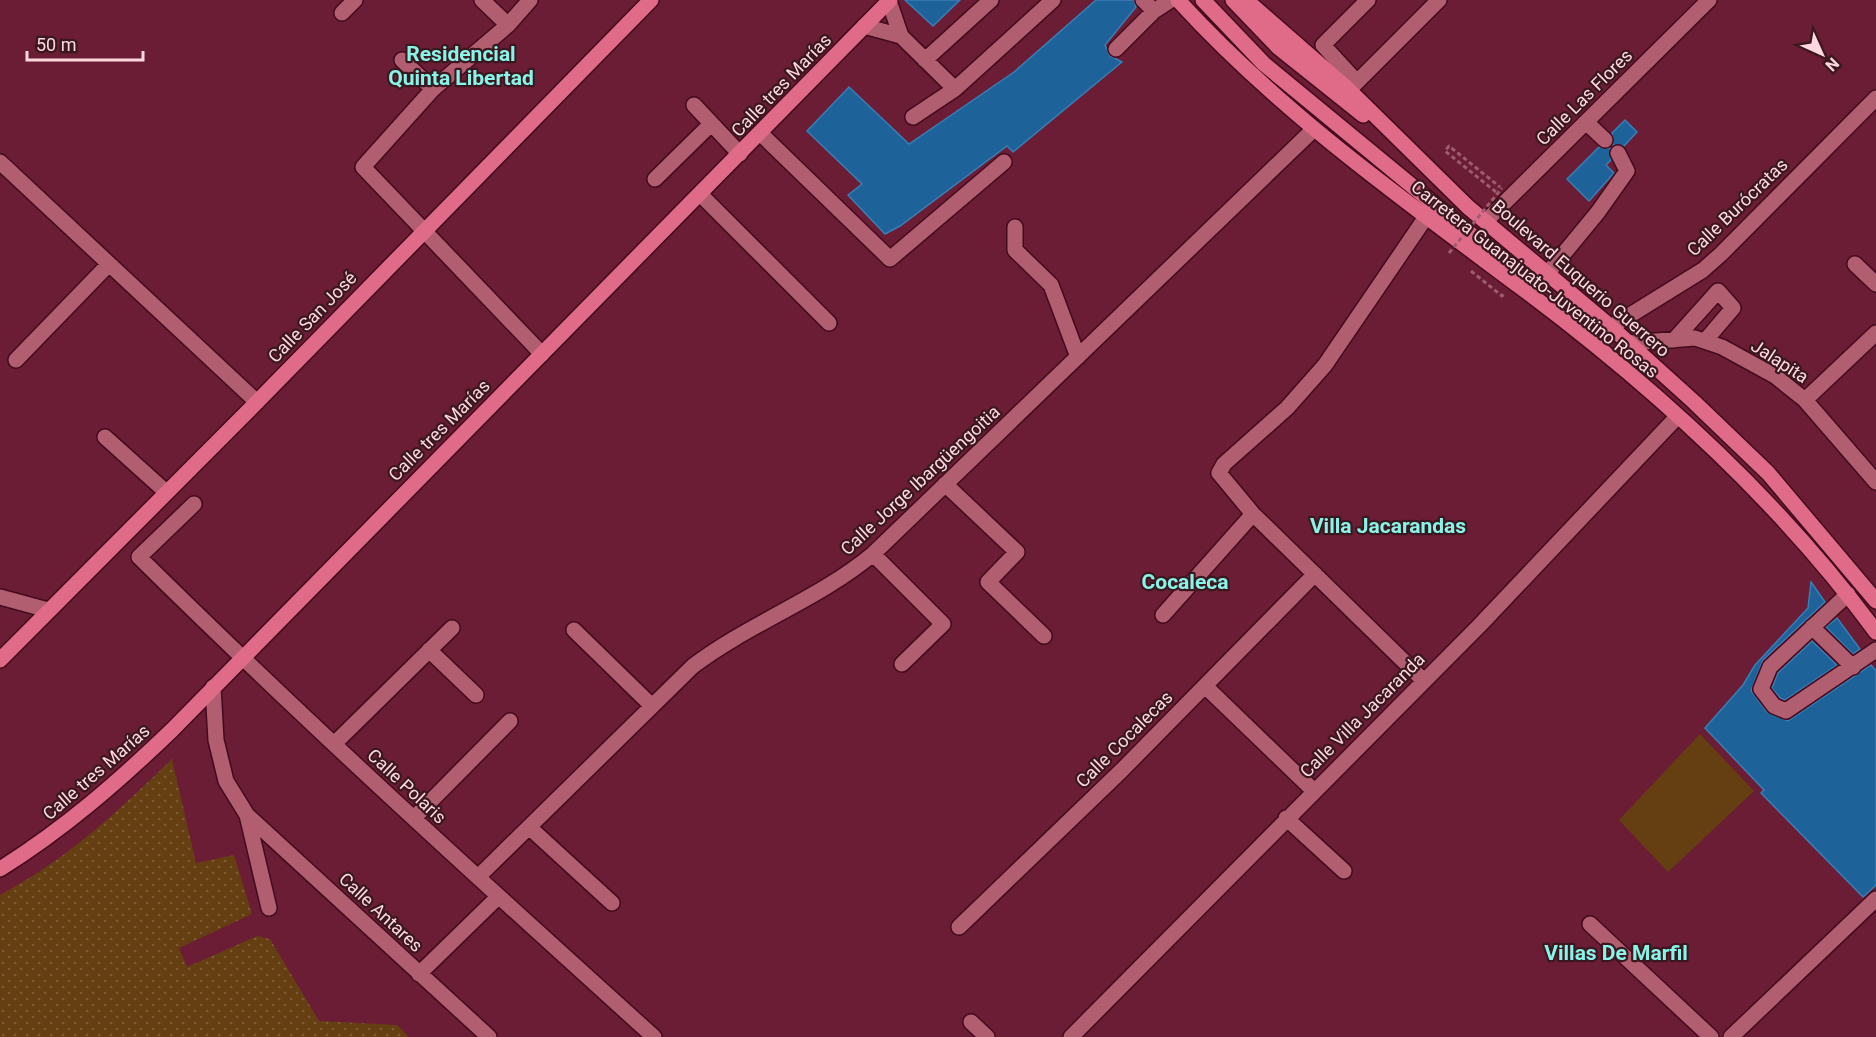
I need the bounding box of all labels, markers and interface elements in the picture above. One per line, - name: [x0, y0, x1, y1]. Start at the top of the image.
- scale bar: [27, 24, 142, 62]
- north arrow: [1792, 24, 1852, 84]
- street label: Calle tres Marías: [727, 29, 835, 141]
- text: 50 m: [36, 34, 76, 55]
- district label: Residencial Quinta Libertad: [388, 42, 534, 90]
- street label: Calle Las Flores: [1532, 45, 1636, 149]
- text: N: [1822, 54, 1843, 75]
- street label: Calle Burócratas: [1682, 154, 1792, 260]
- street label: Carretera Guanajuato-Juventino Rosas: [1407, 176, 1663, 382]
- street label: Boulevard Euquerio Guerrero: [1488, 195, 1674, 361]
- street label: Calle San José: [263, 267, 361, 367]
- street label: Jalapita: [1747, 335, 1813, 387]
- street label: Calle tres Marías: [384, 375, 494, 485]
- street label: Calle Jorge Ibargüengoitia: [836, 401, 1004, 559]
- district label: Villa Jacarandas: [1310, 514, 1466, 538]
- district label: Cocaleca: [1142, 570, 1228, 594]
- street label: Calle Villa Jacaranda: [1295, 648, 1429, 782]
- street label: Calle Cocalecas: [1071, 686, 1177, 792]
- street label: Calle tres Marías: [38, 720, 154, 824]
- street label: Calle Polaris: [363, 744, 451, 828]
- street label: Calle Antares: [335, 868, 427, 956]
- district label: Villas De Marfil: [1544, 941, 1688, 965]

